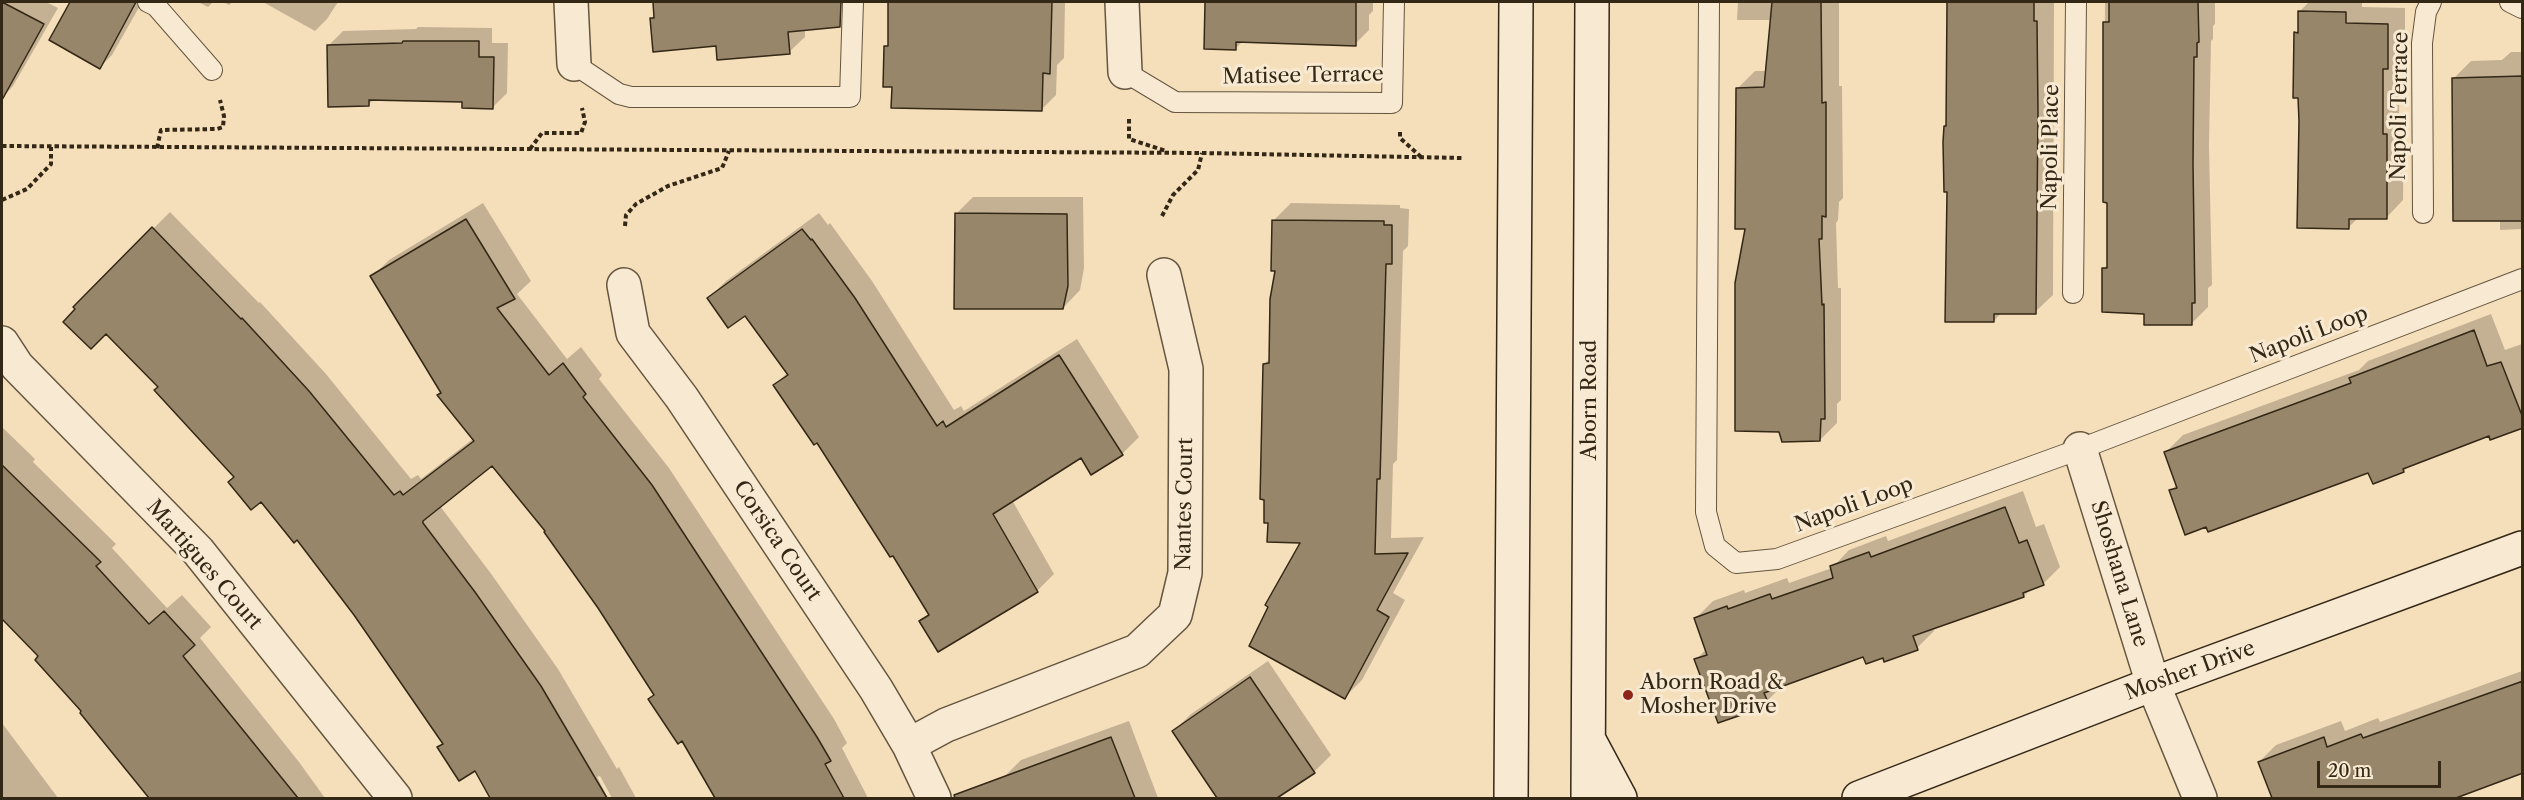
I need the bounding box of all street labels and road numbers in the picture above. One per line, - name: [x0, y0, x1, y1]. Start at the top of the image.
- street label: Napoli Terrace: [2386, 31, 2414, 181]
- street label: Matisee Terrace: [1222, 62, 1384, 90]
- street label: Napoli Place: [2037, 84, 2065, 210]
- street label: Napoli Loop: [2246, 301, 2372, 369]
- street label: Aborn Road: [1577, 340, 1603, 460]
- street label: Nantes Court: [1171, 437, 1199, 571]
- street label: Napoli Loop: [1791, 472, 1917, 538]
- street label: Corsica Court: [728, 476, 826, 606]
- street label: Martigues Court: [141, 495, 267, 635]
- street label: Shoshana Lane: [2085, 498, 2153, 650]
- street label: Mosher Drive: [2121, 636, 2259, 706]

